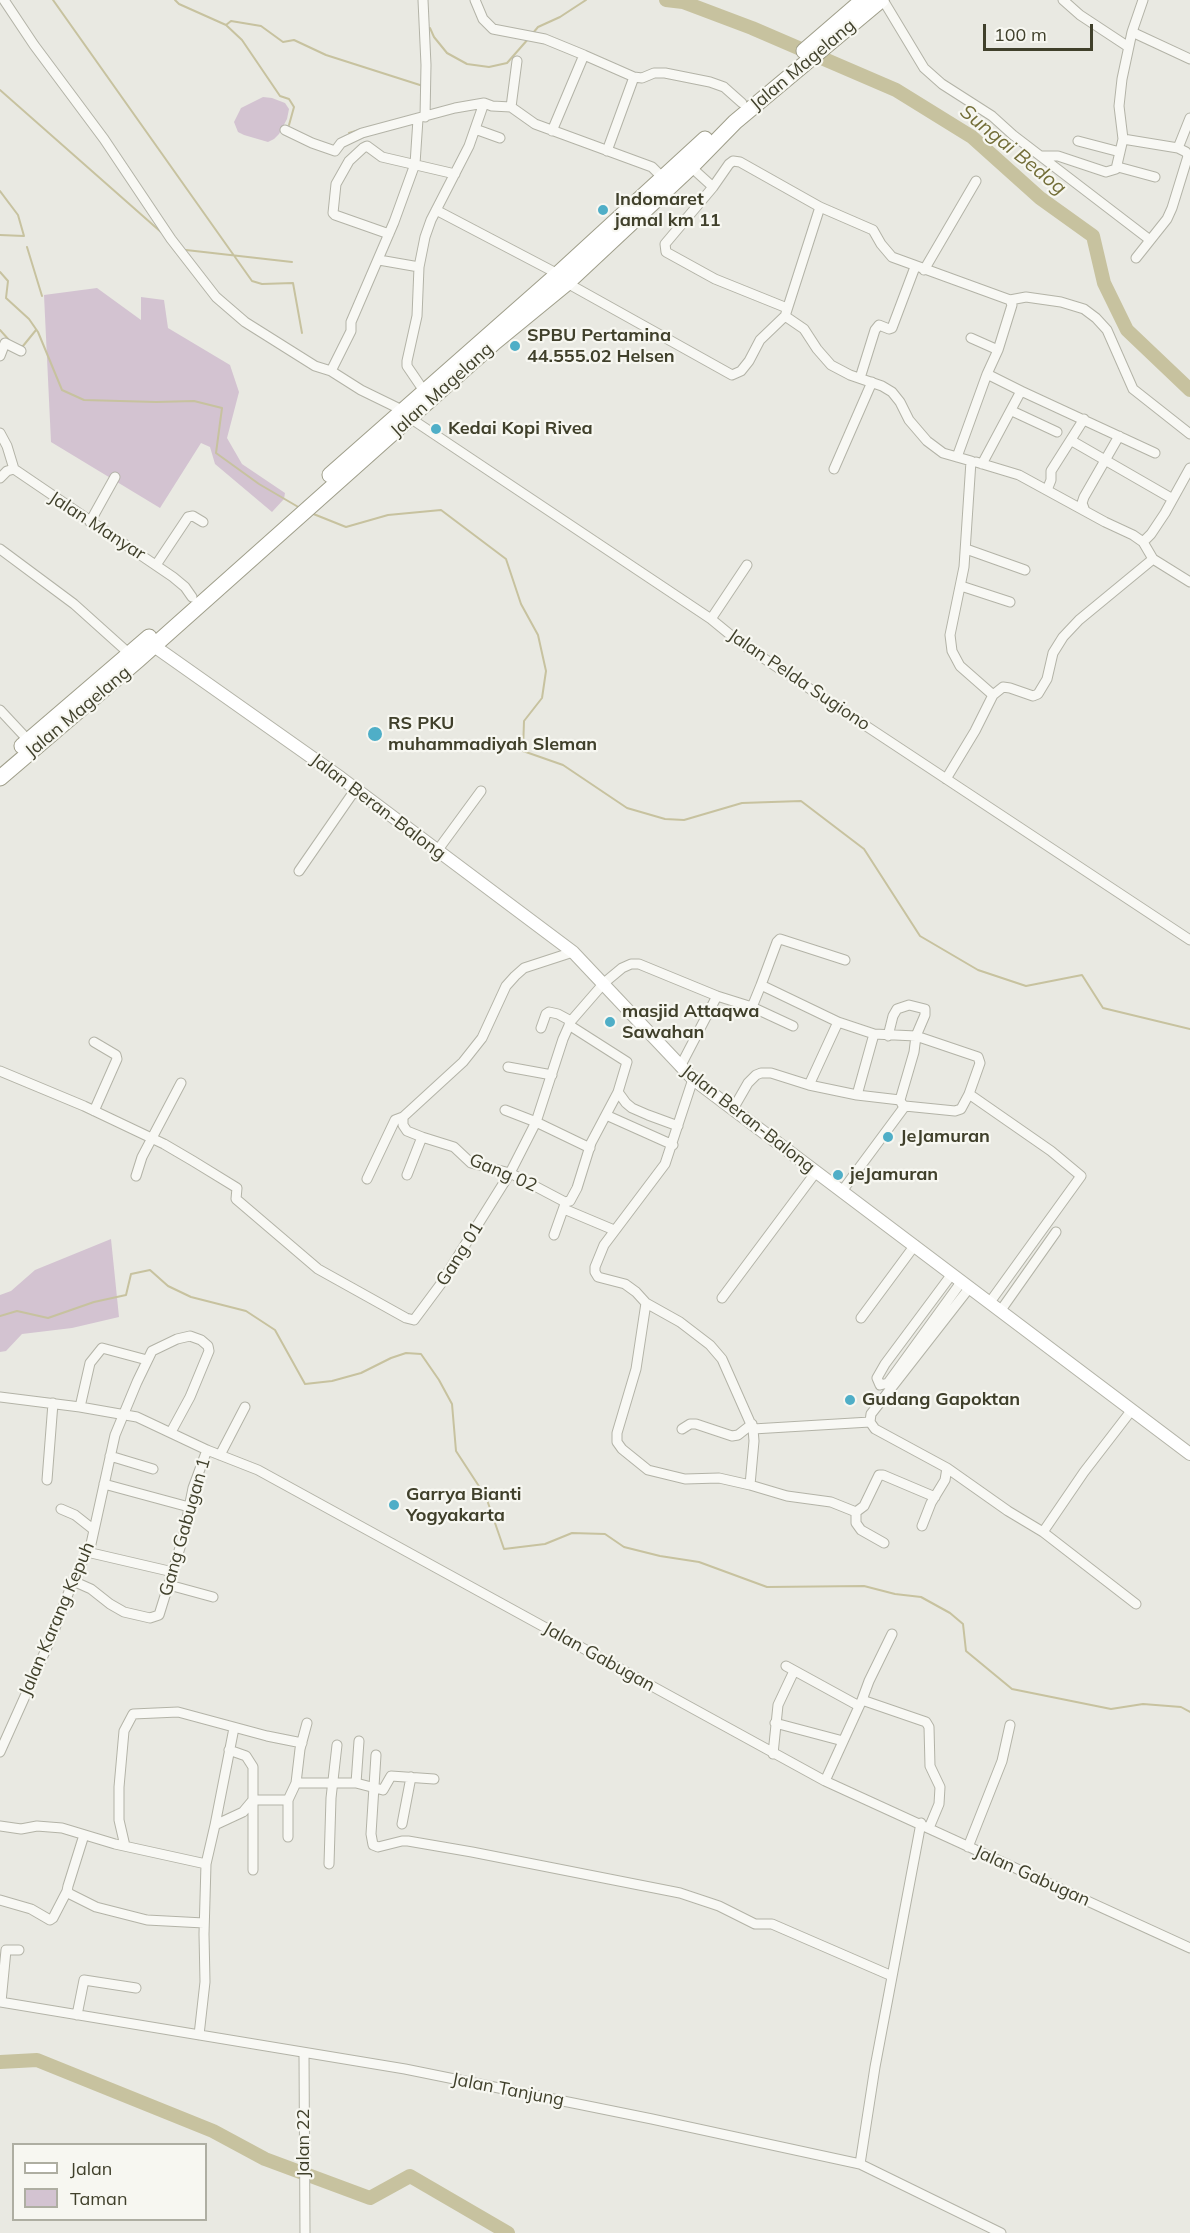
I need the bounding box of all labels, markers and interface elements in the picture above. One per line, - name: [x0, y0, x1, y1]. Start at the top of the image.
- scale bar: [986, 12, 1096, 50]
- street label: Jalan Magelang: [746, 15, 860, 115]
- text: 100 m: [994, 23, 1047, 46]
- water label: Sungai Bedog: [955, 100, 1071, 200]
- place label: Indomaret jamal km 11: [615, 189, 720, 232]
- marker: Indomaret jamal km 11: [596, 203, 610, 217]
- place label: SPBU Pertamina 44.555.02 Helsen: [527, 325, 675, 368]
- street label: Jalan Magelang: [386, 338, 498, 442]
- marker: SPBU Pertamina 44.555.02 Helsen: [508, 339, 522, 353]
- place label: Kedai Kopi Rivea: [448, 418, 593, 440]
- marker: Kedai Kopi Rivea: [429, 422, 443, 436]
- street label: Jalan Manyar: [45, 487, 149, 565]
- street label: Jalan Pelda Sugiono: [724, 624, 874, 736]
- street label: Jalan Magelang: [21, 662, 135, 762]
- place label: RS PKU muhammadiyah Sleman: [388, 713, 597, 756]
- marker: RS PKU muhammadiyah Sleman: [366, 725, 384, 743]
- street label: Jalan Beran-Balong: [306, 749, 450, 865]
- place label: masjid Attaqwa Sawahan: [622, 1001, 759, 1044]
- marker: masjid Attaqwa Sawahan: [603, 1015, 617, 1029]
- street label: Jalan Beran-Balong: [677, 1060, 819, 1178]
- place label: JeJamuran: [900, 1126, 990, 1148]
- marker: JeJamuran: [881, 1130, 895, 1144]
- street label: Gang 02: [466, 1149, 540, 1197]
- place label: jeJamuran: [850, 1164, 938, 1186]
- marker: jeJamuran: [831, 1168, 845, 1182]
- street label: Gang 01: [432, 1218, 488, 1290]
- place label: Gudang Gapoktan: [862, 1389, 1020, 1411]
- marker: Gudang Gapoktan: [843, 1393, 857, 1407]
- street label: Gang Gabugan 1: [155, 1455, 215, 1599]
- place label: Garrya Bianti Yogyakarta: [406, 1484, 522, 1526]
- marker: Garrya Bianti Yogyakarta: [387, 1498, 401, 1512]
- street label: Jalan Karang Kepuh: [15, 1539, 99, 1699]
- street label: Jalan Gabugan: [539, 1617, 659, 1697]
- street label: Jalan Gabugan: [971, 1841, 1093, 1911]
- street label: Jalan Tanjung: [450, 2069, 566, 2111]
- street label: Jalan 22: [293, 2109, 315, 2177]
- legend: [12, 2143, 207, 2221]
- text: Jalan: [70, 2157, 112, 2180]
- text: Taman: [70, 2187, 127, 2210]

